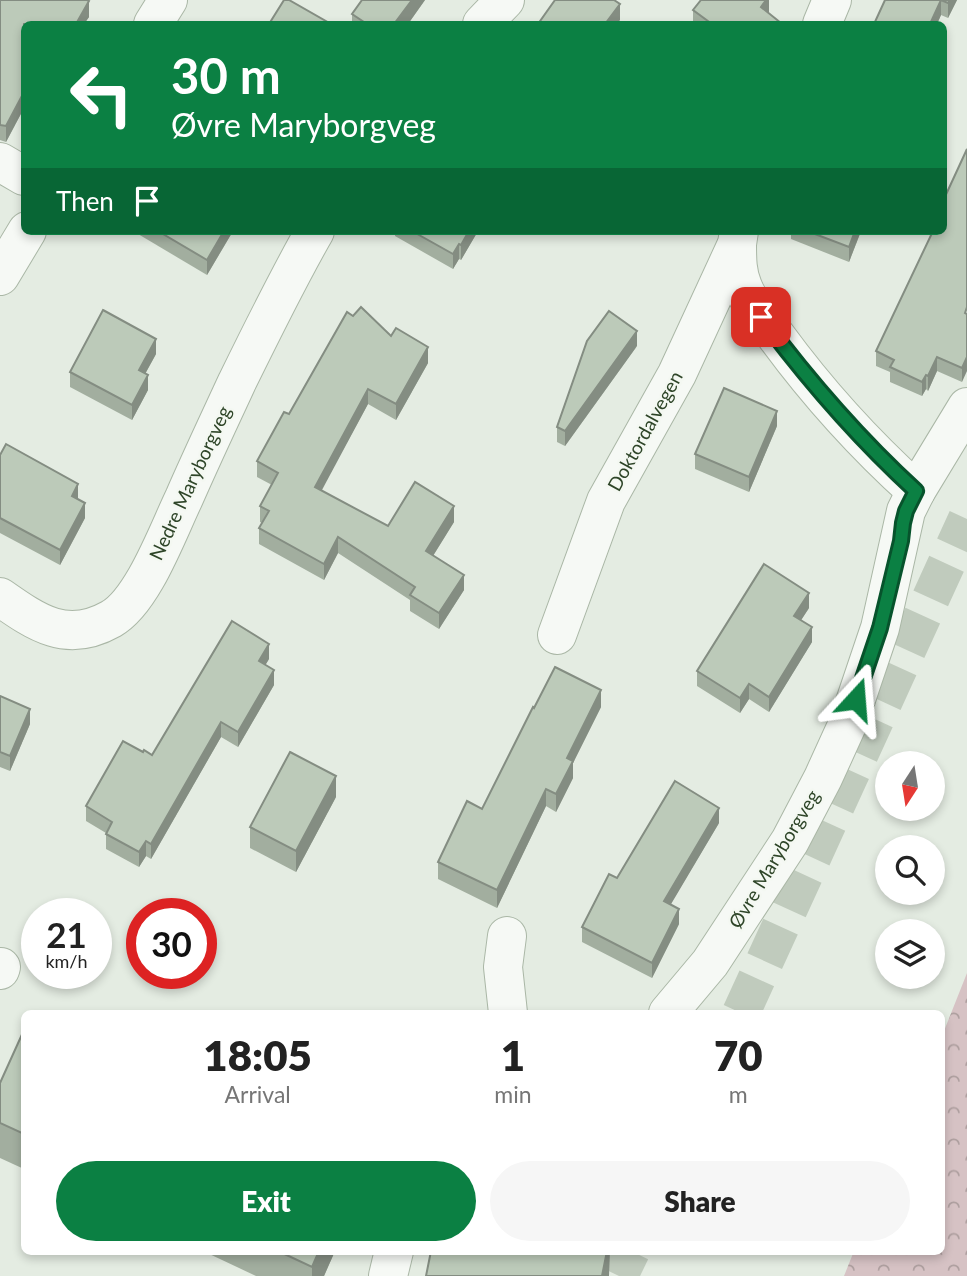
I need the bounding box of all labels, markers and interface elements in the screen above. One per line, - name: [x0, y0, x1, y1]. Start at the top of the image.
- text: 30 m: [171, 46, 281, 104]
- icon: left: [56, 49, 147, 140]
- text: Øvre Maryborgveg: [171, 105, 436, 144]
- icon: arrive: [128, 182, 166, 220]
- text: Then: [56, 185, 114, 217]
- pin: [731, 287, 791, 347]
- icon: arrive: [742, 298, 780, 336]
- street label: Doktordalvegen: [602, 367, 687, 495]
- street label: Nedre Maryborgveg: [144, 402, 235, 563]
- position arrow: [819, 662, 893, 736]
- north arrow: [875, 751, 945, 821]
- map controls: [875, 751, 945, 989]
- street label: Øvre Maryborgveg: [723, 785, 824, 932]
- button: search: [875, 835, 945, 905]
- speed limit sign: 30: [126, 898, 217, 989]
- text: 21: [46, 913, 87, 955]
- button: layers: [875, 919, 945, 989]
- text: km/h: [45, 950, 88, 972]
- text: 18:05: [203, 1030, 312, 1080]
- text: 1: [501, 1030, 525, 1080]
- text: 70: [714, 1030, 763, 1080]
- text: Arrival: [225, 1080, 291, 1108]
- text: min: [494, 1080, 532, 1108]
- text: m: [729, 1080, 748, 1108]
- button: Exit: [56, 1161, 476, 1241]
- button: Share: [490, 1161, 910, 1241]

